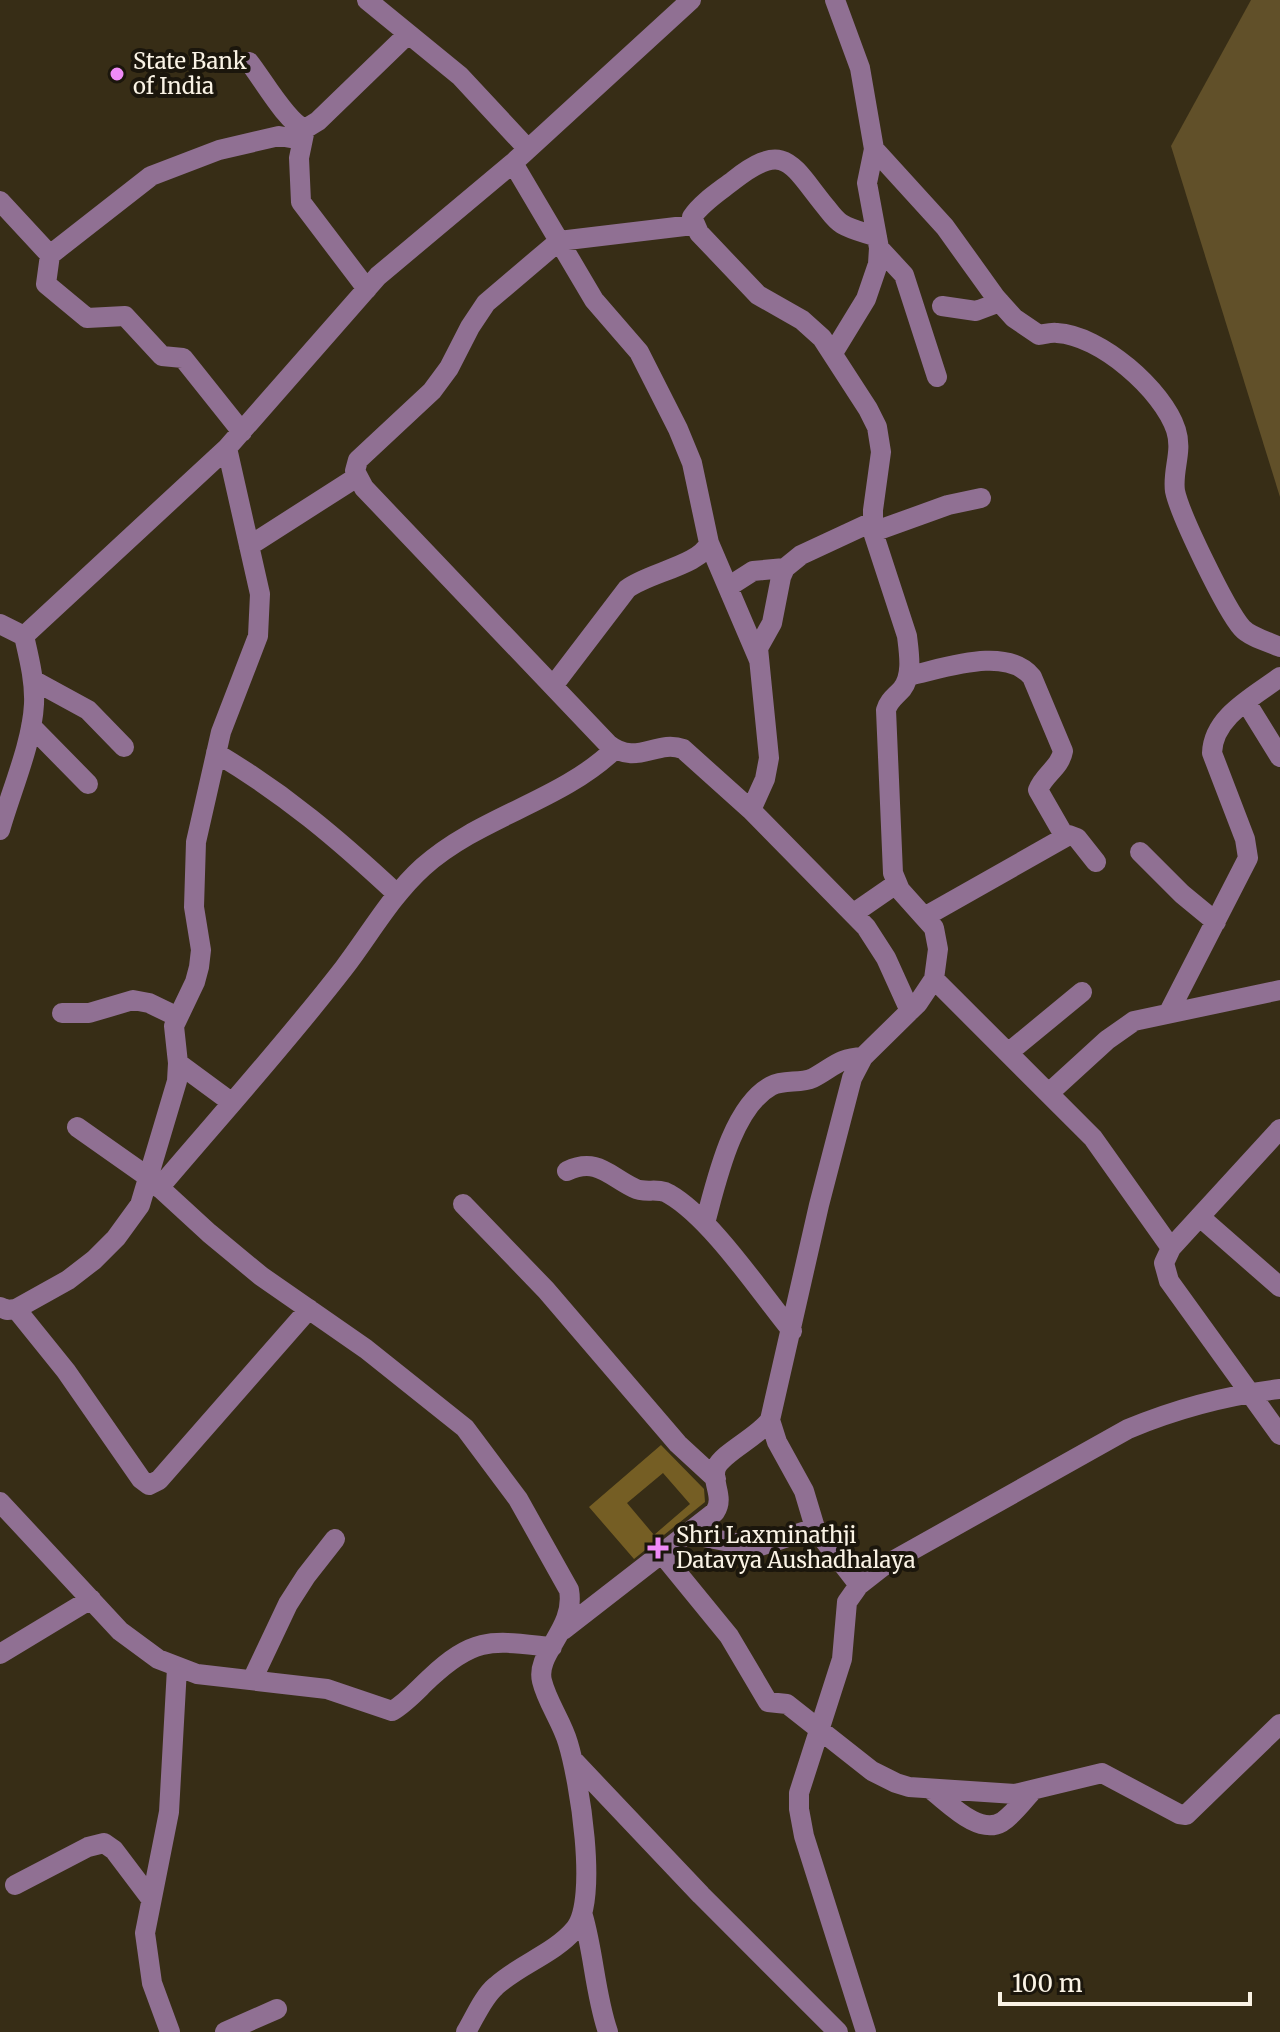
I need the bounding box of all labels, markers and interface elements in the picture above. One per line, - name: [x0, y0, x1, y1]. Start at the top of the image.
- place label: State Bank of India: [133, 47, 247, 100]
- marker: State Bank of India: [108, 65, 126, 83]
- place label: Shri Laxminathji Datavya Aushadhalaya: [676, 1521, 916, 1574]
- marker: Shri Laxminathji Datavya Aushadhalaya: [647, 1537, 669, 1559]
- scale bar: [1000, 1956, 1250, 2006]
- text: 100 m: [1012, 1968, 1083, 1999]

